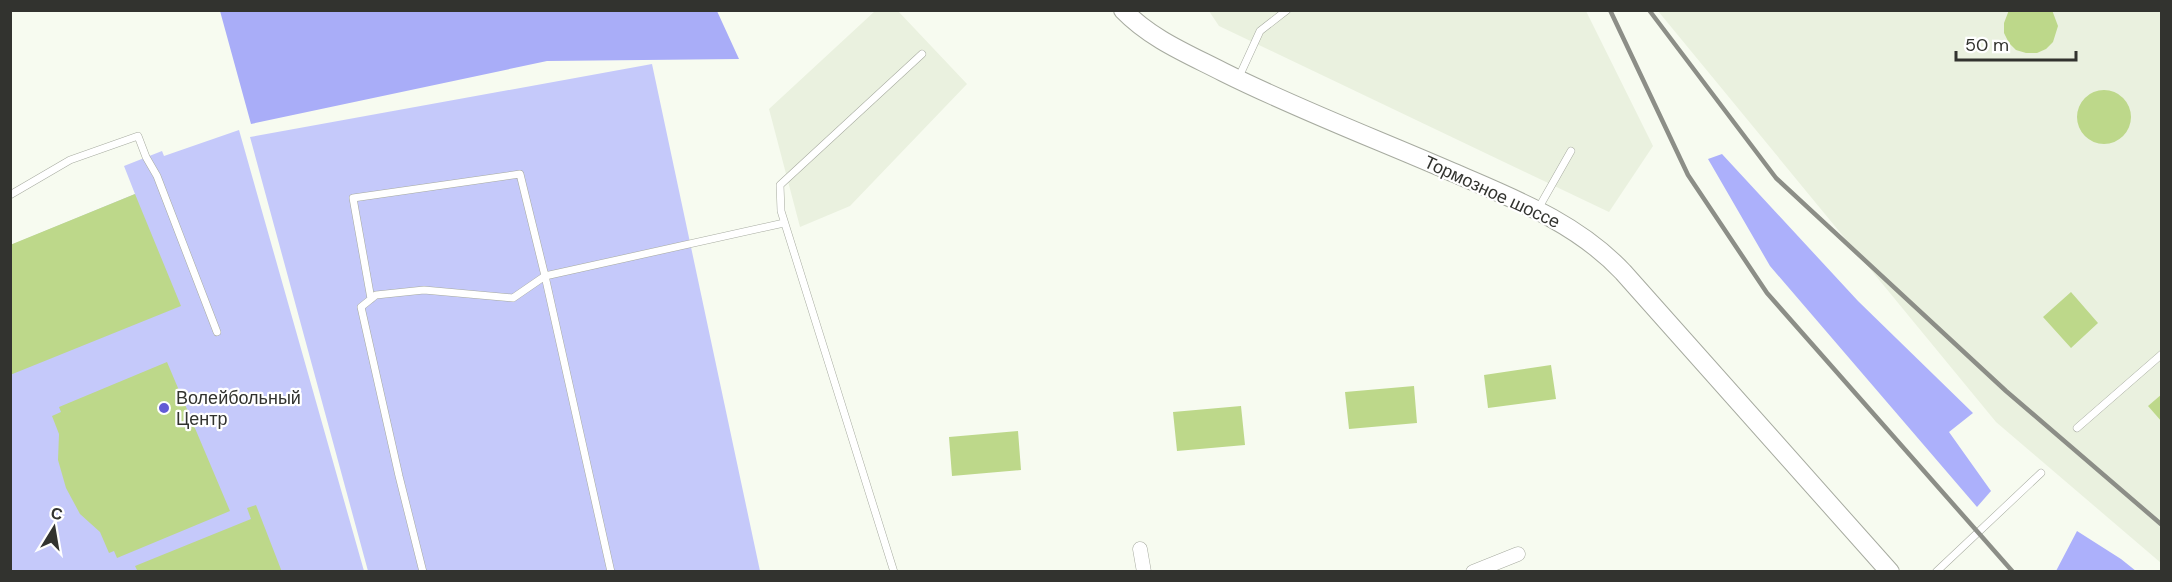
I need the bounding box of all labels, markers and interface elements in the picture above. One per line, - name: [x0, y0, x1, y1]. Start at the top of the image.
- scale bar: [1956, 24, 2076, 62]
- text: 50 m: [1965, 33, 2009, 57]
- street label: Тормозное шоссе: [1420, 150, 1564, 234]
- place label: Волейбольный Центр: [176, 386, 301, 431]
- marker: Волейбольный Центр: [157, 401, 171, 415]
- north arrow: [24, 498, 84, 558]
- text: С: [49, 502, 65, 525]

